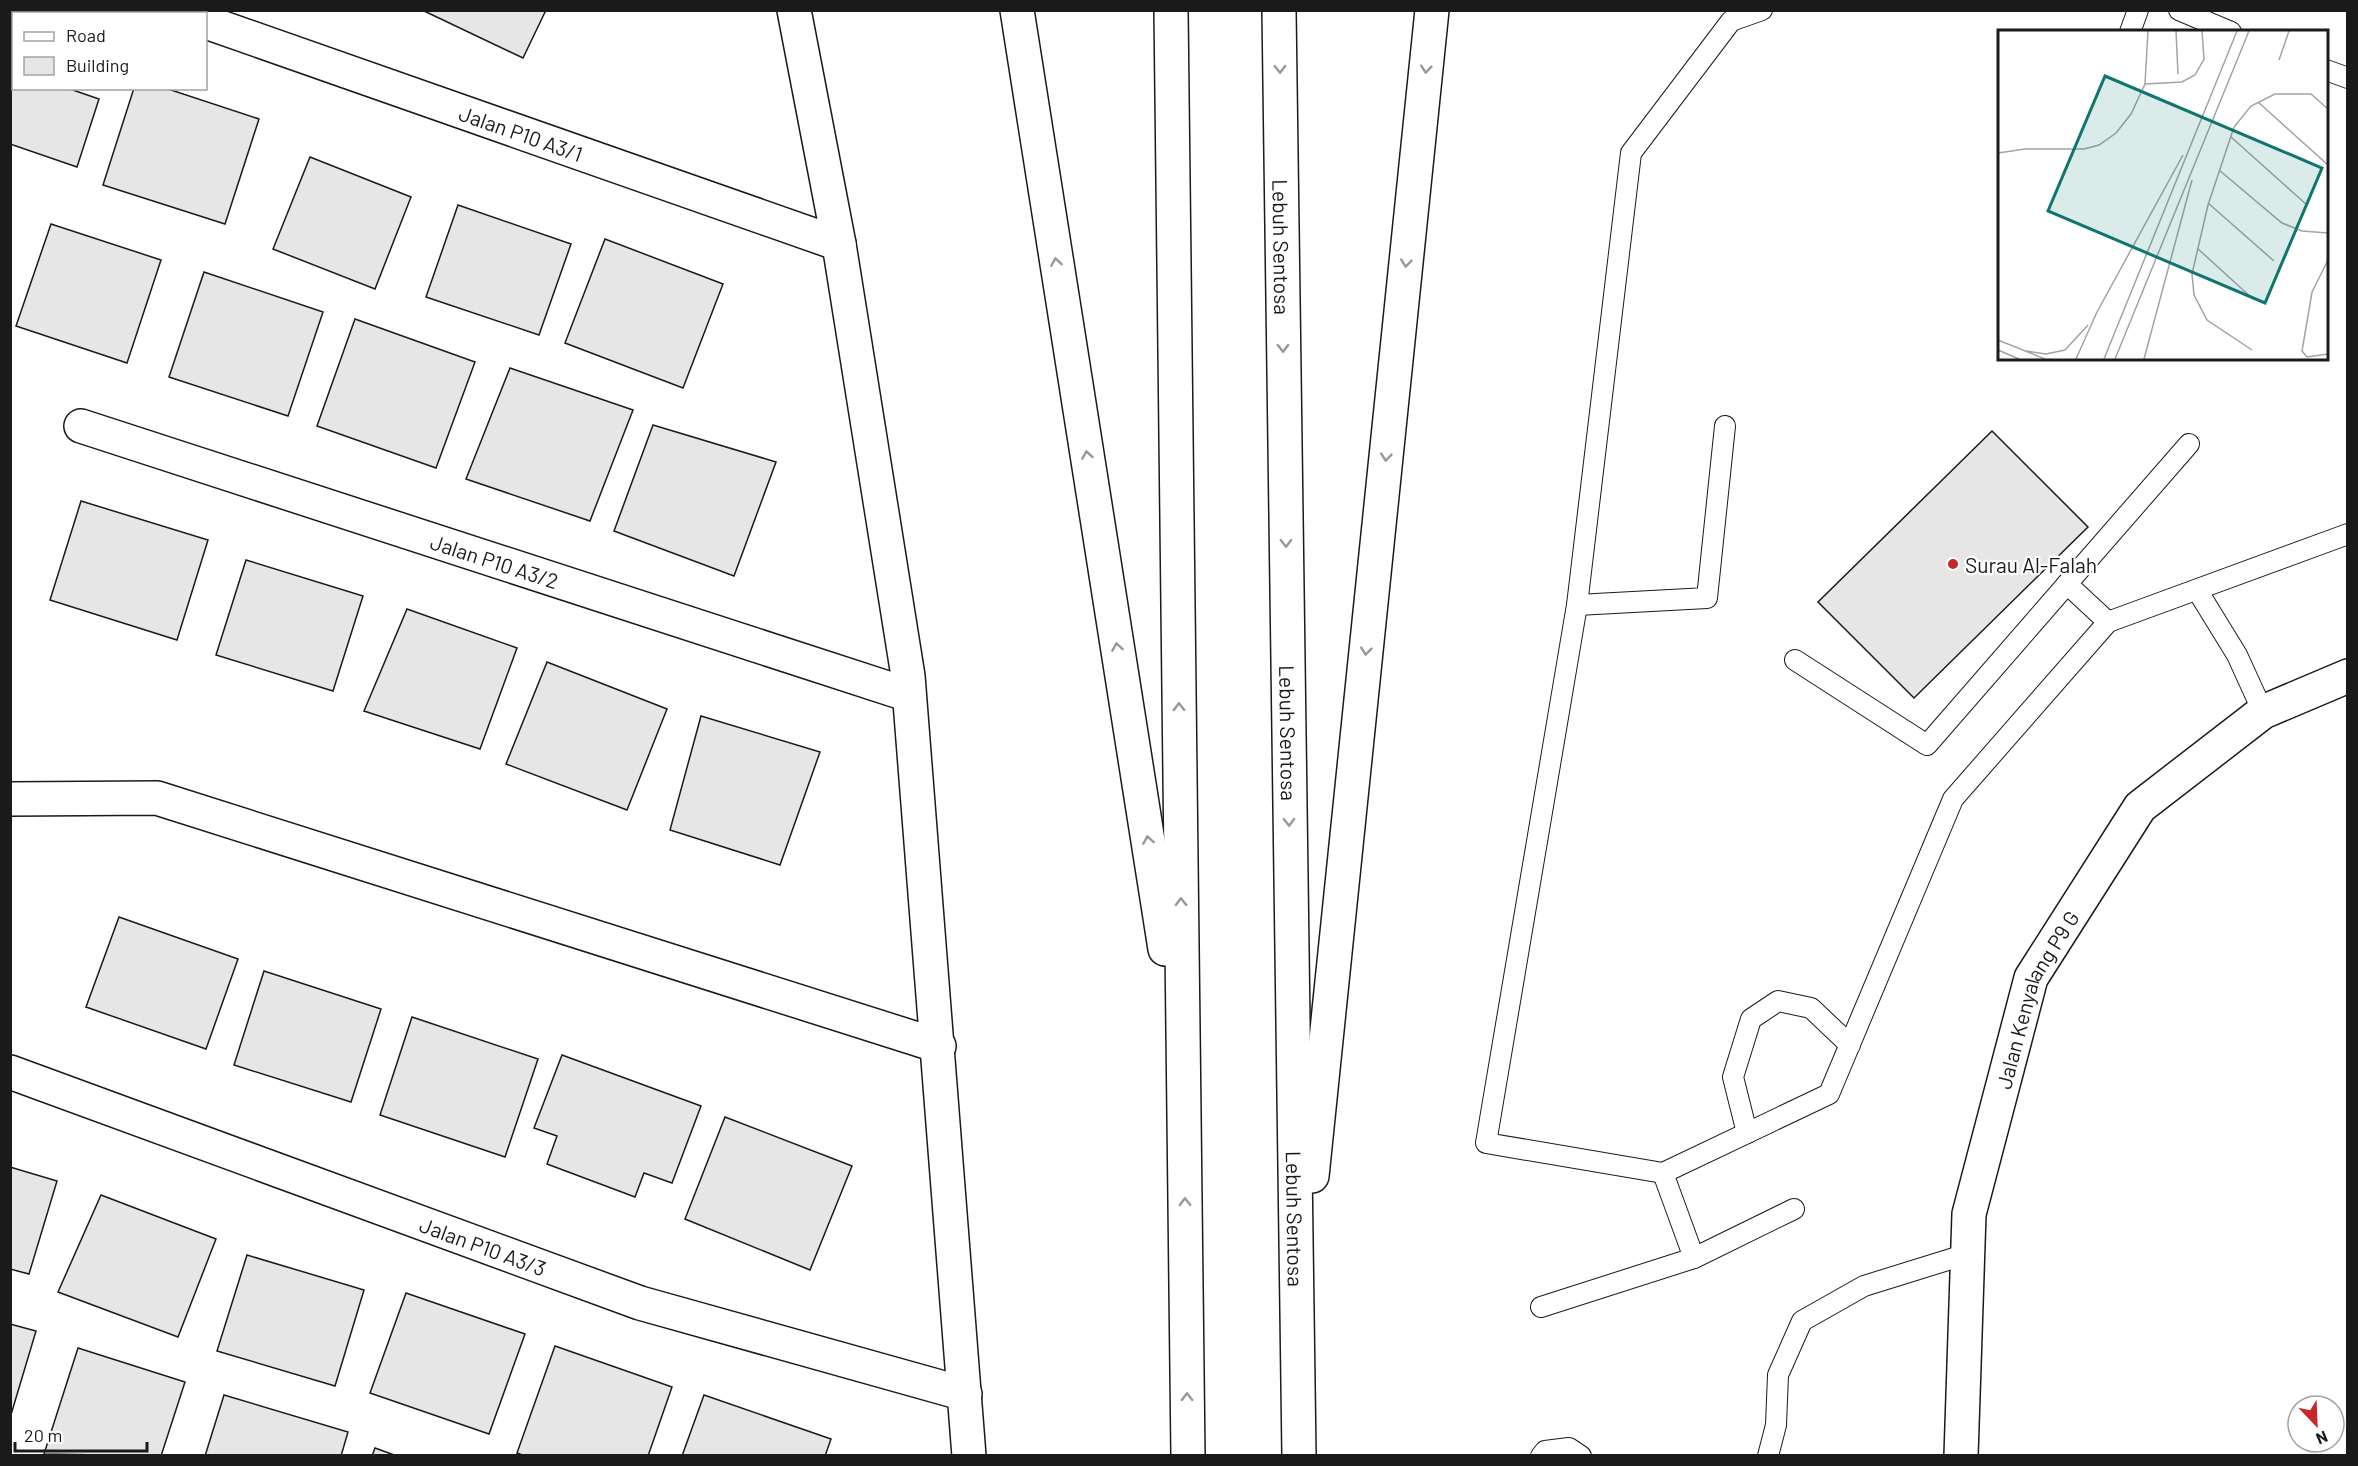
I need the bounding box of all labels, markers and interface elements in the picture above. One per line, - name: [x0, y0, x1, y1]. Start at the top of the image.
- legend: [12, 12, 207, 90]
- text: Road: [66, 24, 106, 46]
- inset map: [1998, 30, 2328, 360]
- text: Building: [66, 54, 129, 76]
- one-way arrow: [1274, 64, 1286, 73]
- one-way arrow: [1420, 64, 1433, 73]
- street label: Jalan P10 A3/1: [456, 99, 586, 166]
- street label: Lebuh Sentosa: [1269, 179, 1296, 315]
- one-way arrow: [1051, 258, 1063, 267]
- one-way arrow: [1400, 258, 1413, 267]
- one-way arrow: [1277, 343, 1290, 352]
- one-way arrow: [1081, 450, 1093, 459]
- one-way arrow: [1380, 452, 1393, 461]
- street label: Jalan P10 A3/2: [428, 528, 562, 593]
- one-way arrow: [1280, 538, 1292, 547]
- place label: Surau Al-Falah: [1965, 552, 2097, 577]
- marker: Surau Al-Falah: [1946, 557, 1960, 571]
- one-way arrow: [1112, 643, 1124, 652]
- one-way arrow: [1360, 646, 1373, 655]
- street label: Lebuh Sentosa: [1276, 665, 1302, 801]
- one-way arrow: [1173, 703, 1185, 712]
- one-way arrow: [1283, 817, 1295, 826]
- one-way arrow: [1142, 835, 1154, 845]
- one-way arrow: [1175, 898, 1187, 907]
- street label: Jalan Kenyalang P9 G: [1990, 906, 2083, 1092]
- street label: Lebuh Sentosa: [1282, 1151, 1309, 1287]
- one-way arrow: [1178, 1198, 1191, 1207]
- street label: Jalan P10 A3/3: [417, 1211, 550, 1280]
- one-way arrow: [1181, 1393, 1193, 1402]
- north arrow: [2286, 1394, 2346, 1454]
- scale bar: [15, 1415, 147, 1453]
- text: 20 m: [24, 1424, 62, 1446]
- text: N: [2313, 1427, 2331, 1449]

